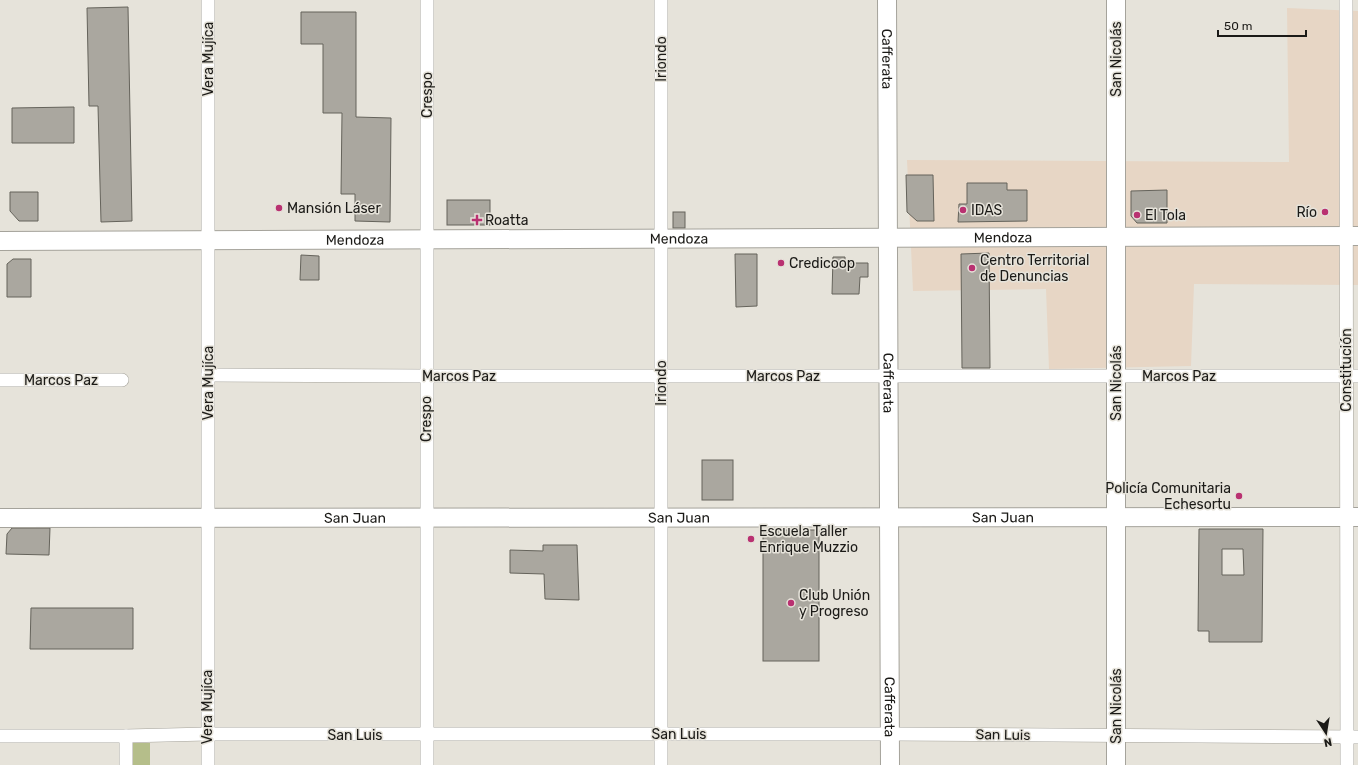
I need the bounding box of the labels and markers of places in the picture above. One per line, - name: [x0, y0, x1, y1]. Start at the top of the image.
- place label: Mansión Láser: [287, 200, 381, 217]
- place label: IDAS: [971, 202, 1003, 219]
- marker: Mansión Láser: [274, 203, 284, 213]
- place label: Río: [1296, 204, 1317, 221]
- marker: IDAS: [958, 205, 968, 215]
- place label: El Tola: [1145, 207, 1186, 224]
- marker: Río: [1320, 207, 1330, 217]
- marker: El Tola: [1132, 210, 1142, 220]
- place label: Roatta: [485, 212, 528, 229]
- marker: Roatta: [472, 215, 482, 225]
- place label: Centro Territorial de Denuncias: [980, 252, 1089, 285]
- place label: Credicoop: [789, 255, 855, 272]
- marker: Credicoop: [776, 258, 786, 268]
- marker: Centro Territorial de Denuncias: [967, 263, 977, 273]
- place label: Policía Comunitaria Echesortu: [1105, 480, 1231, 513]
- marker: Policía Comunitaria Echesortu: [1234, 491, 1244, 501]
- place label: Escuela Taller Enrique Muzzio: [759, 523, 858, 556]
- marker: Escuela Taller Enrique Muzzio: [746, 534, 756, 544]
- place label: Club Unión y Progreso: [799, 587, 870, 620]
- marker: Club Unión y Progreso: [786, 598, 796, 608]

